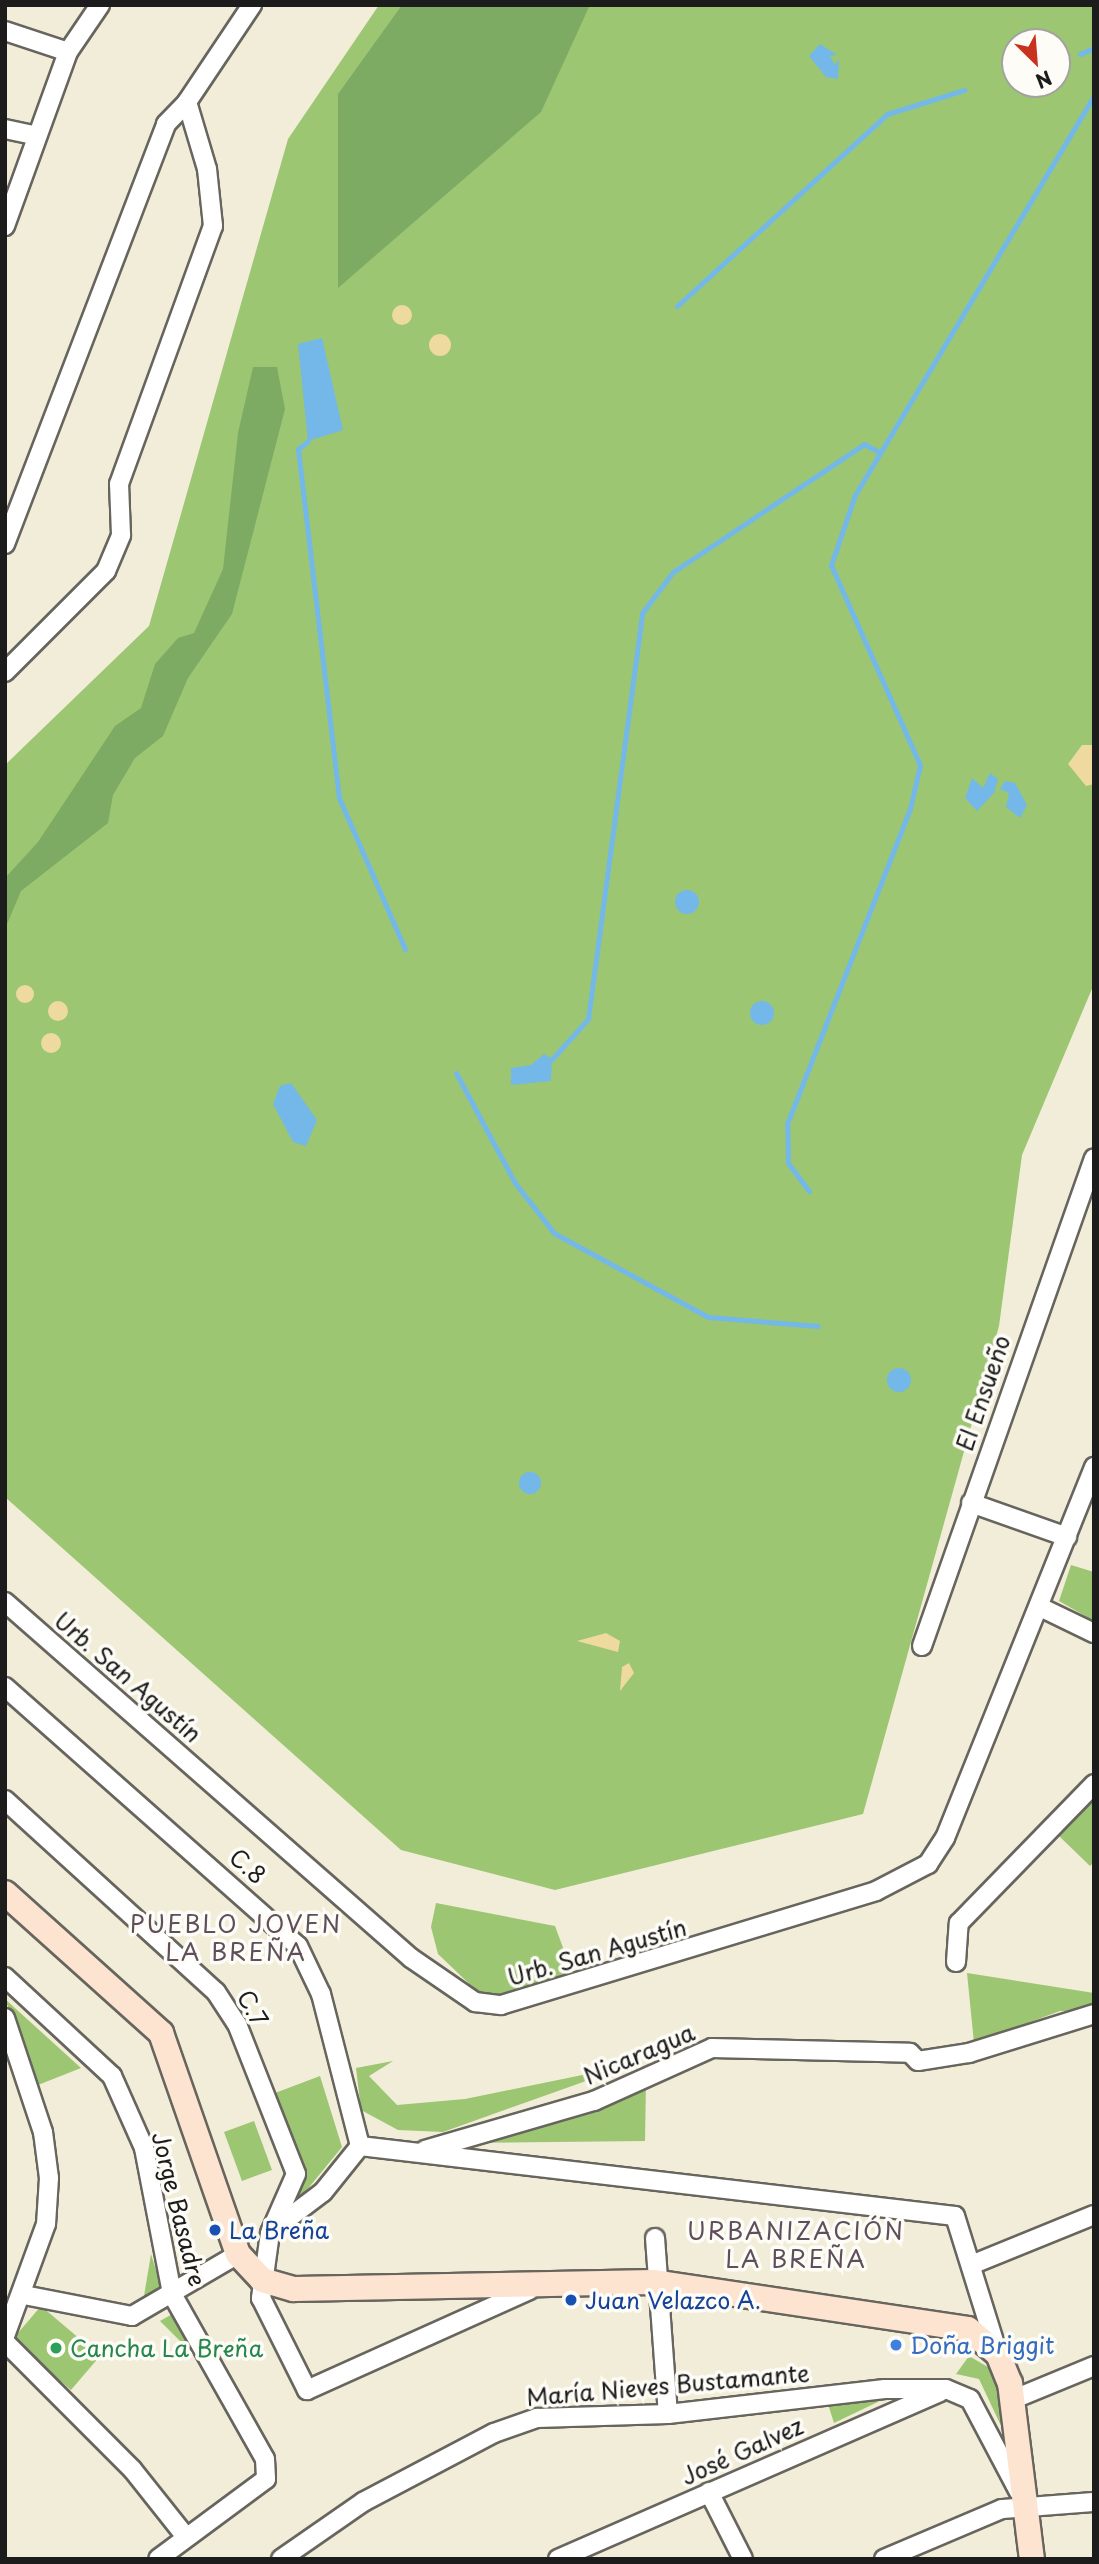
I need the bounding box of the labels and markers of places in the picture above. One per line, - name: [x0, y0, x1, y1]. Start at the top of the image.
- place label: La Breña: [229, 2216, 329, 2244]
- marker: La Breña: [207, 2222, 223, 2238]
- place label: Juan Velazco A.: [585, 2286, 760, 2314]
- marker: Juan Velazco A.: [563, 2292, 579, 2308]
- place label: Doña Briggit: [910, 2331, 1054, 2359]
- place label: Cancha La Breña: [70, 2334, 262, 2362]
- marker: Doña Briggit: [888, 2337, 904, 2353]
- marker: Cancha La Breña: [48, 2340, 64, 2356]

